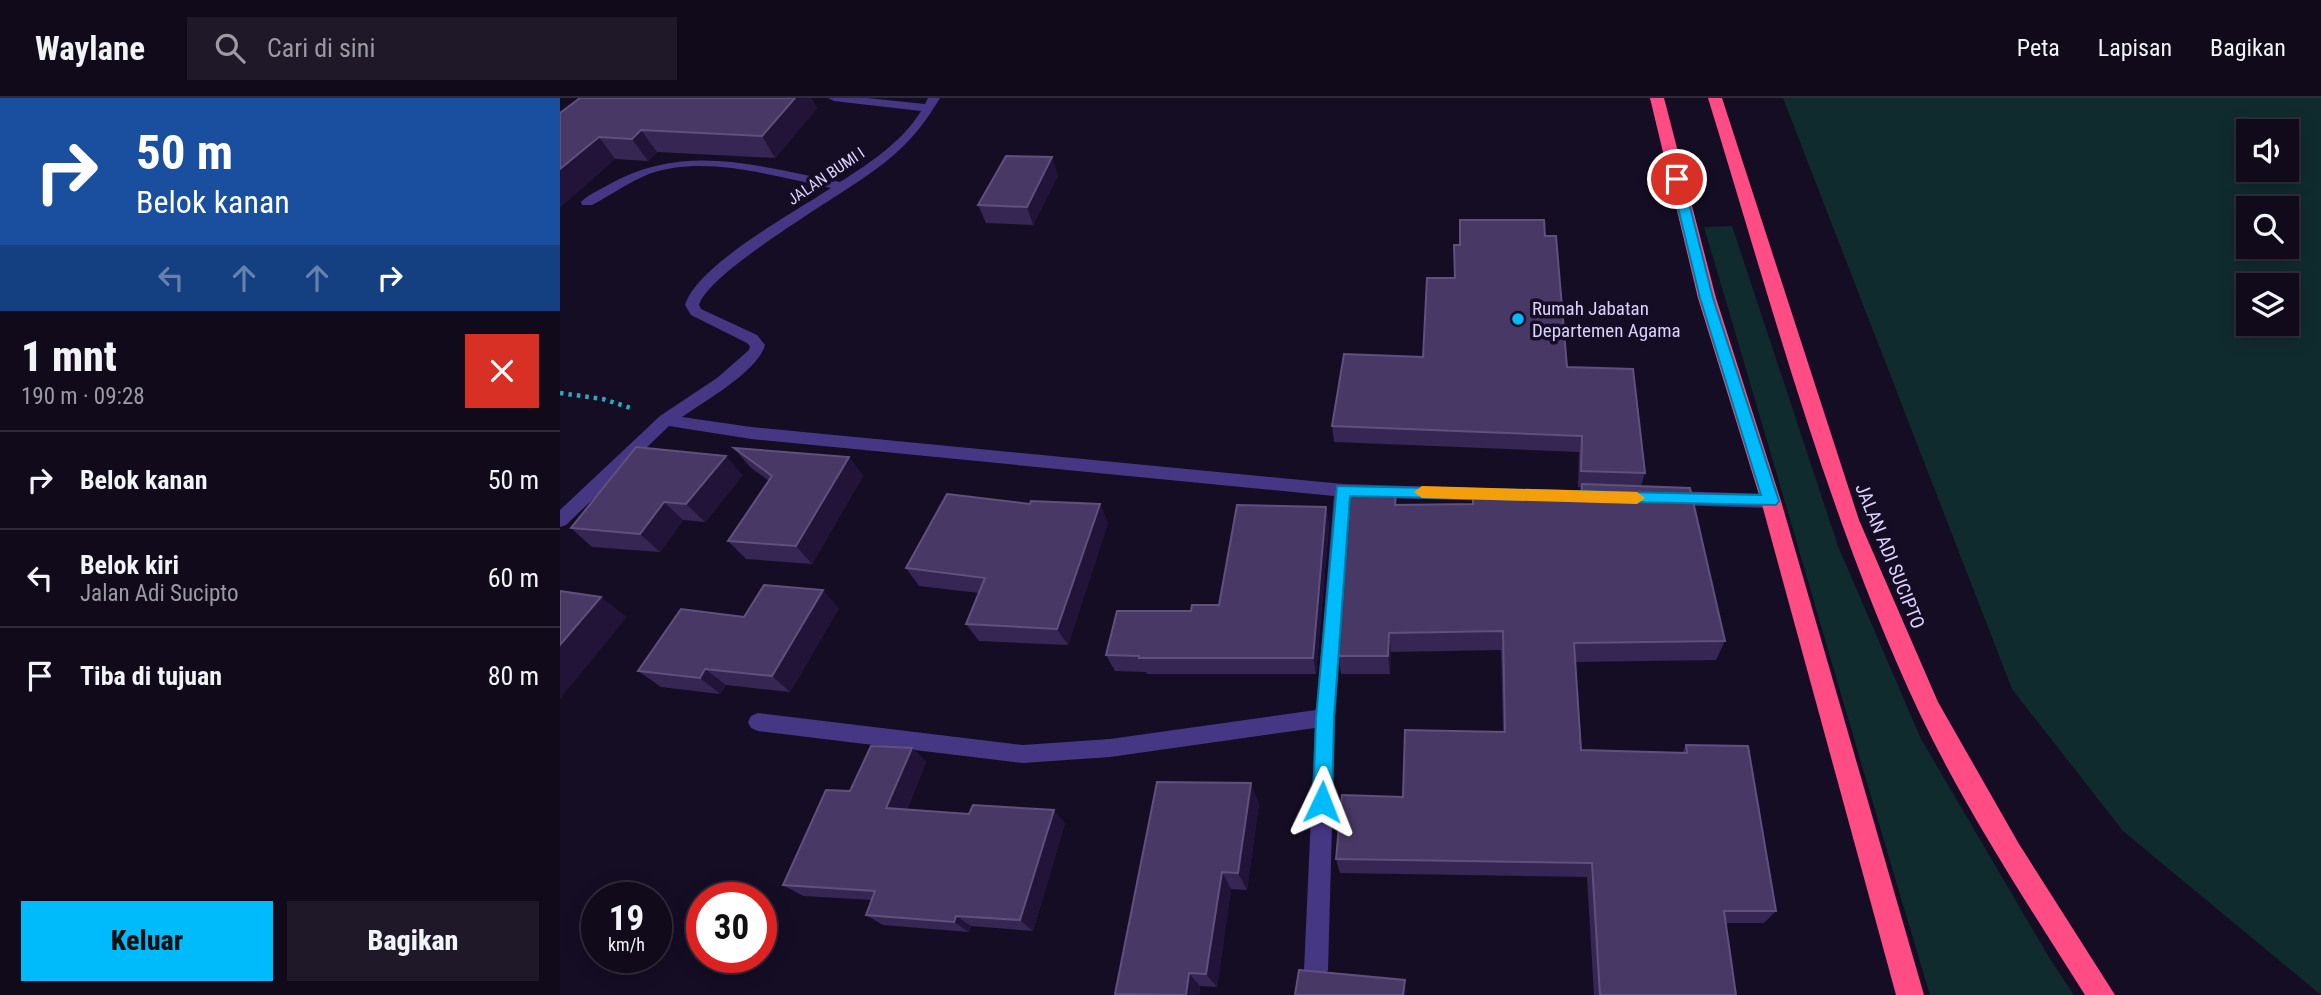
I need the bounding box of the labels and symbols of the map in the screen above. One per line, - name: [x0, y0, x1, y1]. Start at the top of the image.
- street label: JALAN BUMI I: [784, 143, 868, 209]
- pin: [1647, 149, 1707, 209]
- place label: Rumah Jabatan Departemen Agama: [1532, 297, 1681, 342]
- marker: Rumah Jabatan Departemen Agama: [1510, 311, 1526, 327]
- street label: JALAN ADI SUCIPTO: [1850, 480, 1930, 632]
- position arrow: [1285, 765, 1359, 839]
- speed limit sign: 30: [686, 882, 777, 973]

